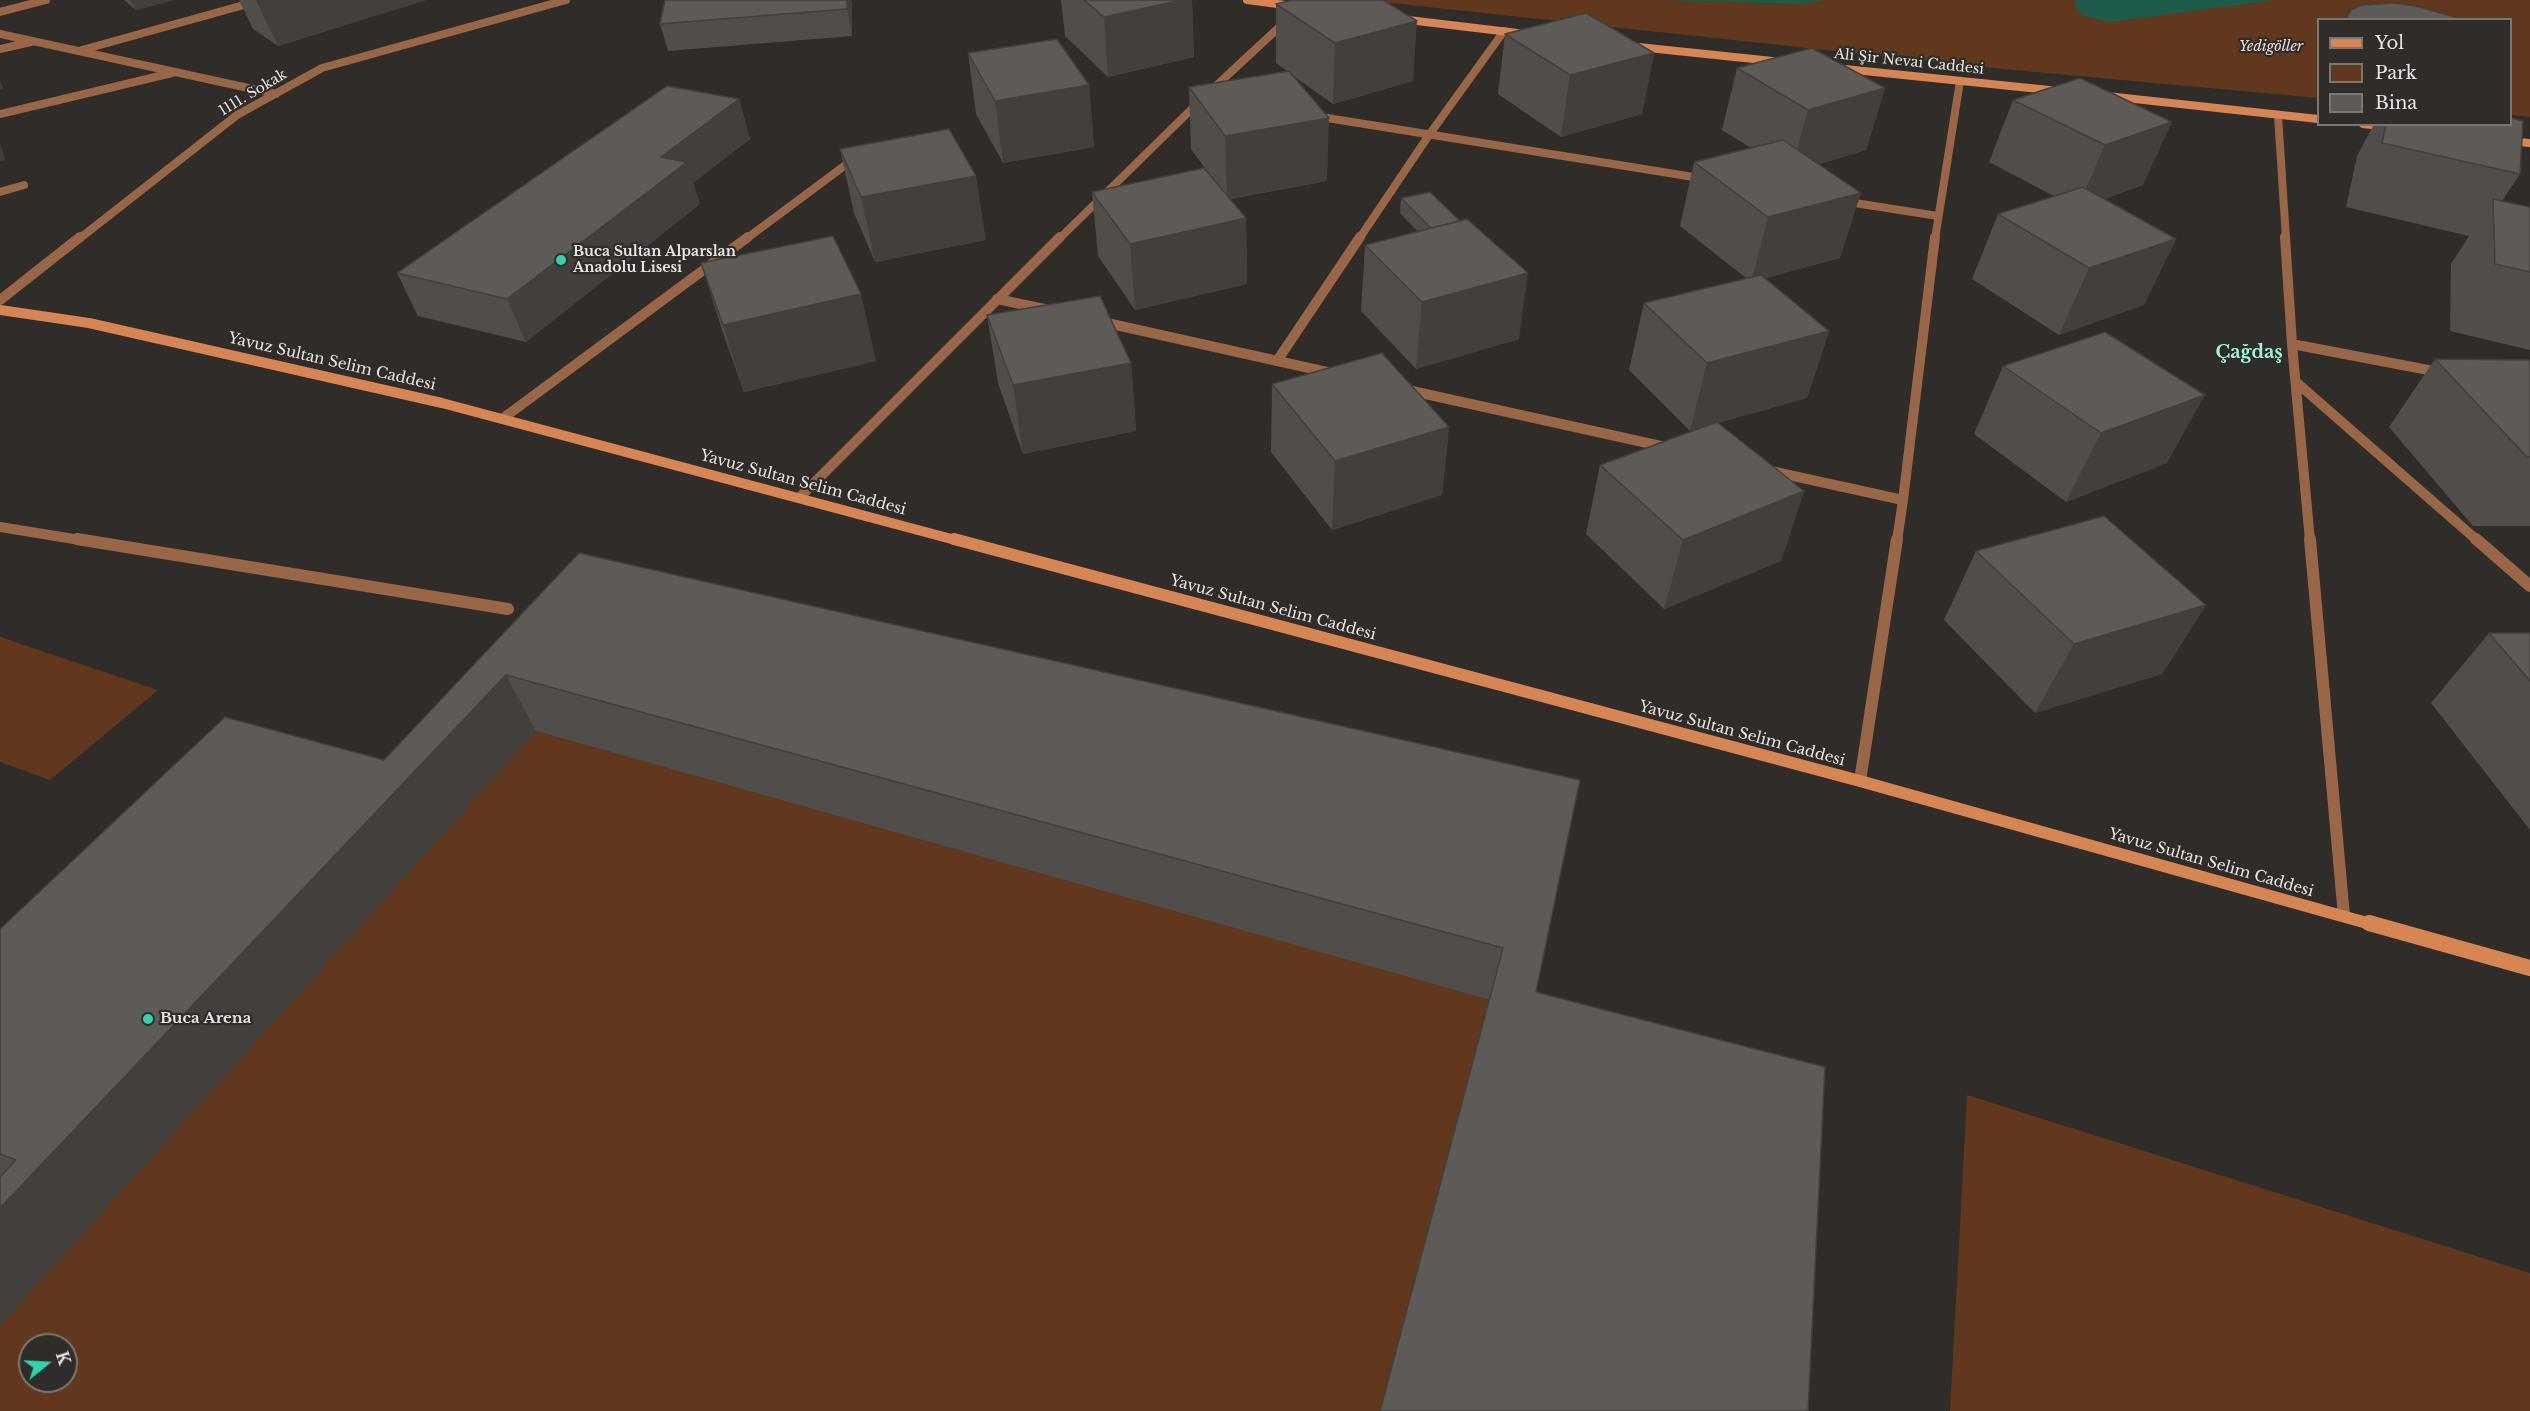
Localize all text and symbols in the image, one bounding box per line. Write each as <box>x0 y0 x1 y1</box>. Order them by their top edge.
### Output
legend <box>2317 18 2512 126</box>
text: Yol <box>2375 32 2404 54</box>
park label: Yedigöller <box>2239 39 2303 55</box>
street label: Ali Şir Nevai Caddesi <box>1833 46 1985 78</box>
text: Park <box>2375 62 2417 84</box>
street label: 1111. Sokak <box>216 66 290 120</box>
text: Bina <box>2375 92 2417 114</box>
place label: Buca Sultan Alparslan Anadolu Lisesi <box>573 244 736 276</box>
marker: Buca Sultan Alparslan Anadolu Lisesi <box>554 253 568 267</box>
street label: Yavuz Sultan Selim Caddesi <box>226 329 438 395</box>
district label: Çağdaş <box>2215 342 2283 364</box>
street label: Yavuz Sultan Selim Caddesi <box>698 447 908 519</box>
street label: Yavuz Sultan Selim Caddesi <box>1168 572 1378 644</box>
street label: Yavuz Sultan Selim Caddesi <box>1637 698 1847 770</box>
street label: Yavuz Sultan Selim Caddesi <box>2106 825 2316 901</box>
place label: Buca Arena <box>160 1010 251 1028</box>
marker: Buca Arena <box>141 1012 155 1026</box>
north arrow <box>18 1333 78 1393</box>
text: K <box>52 1349 75 1367</box>

